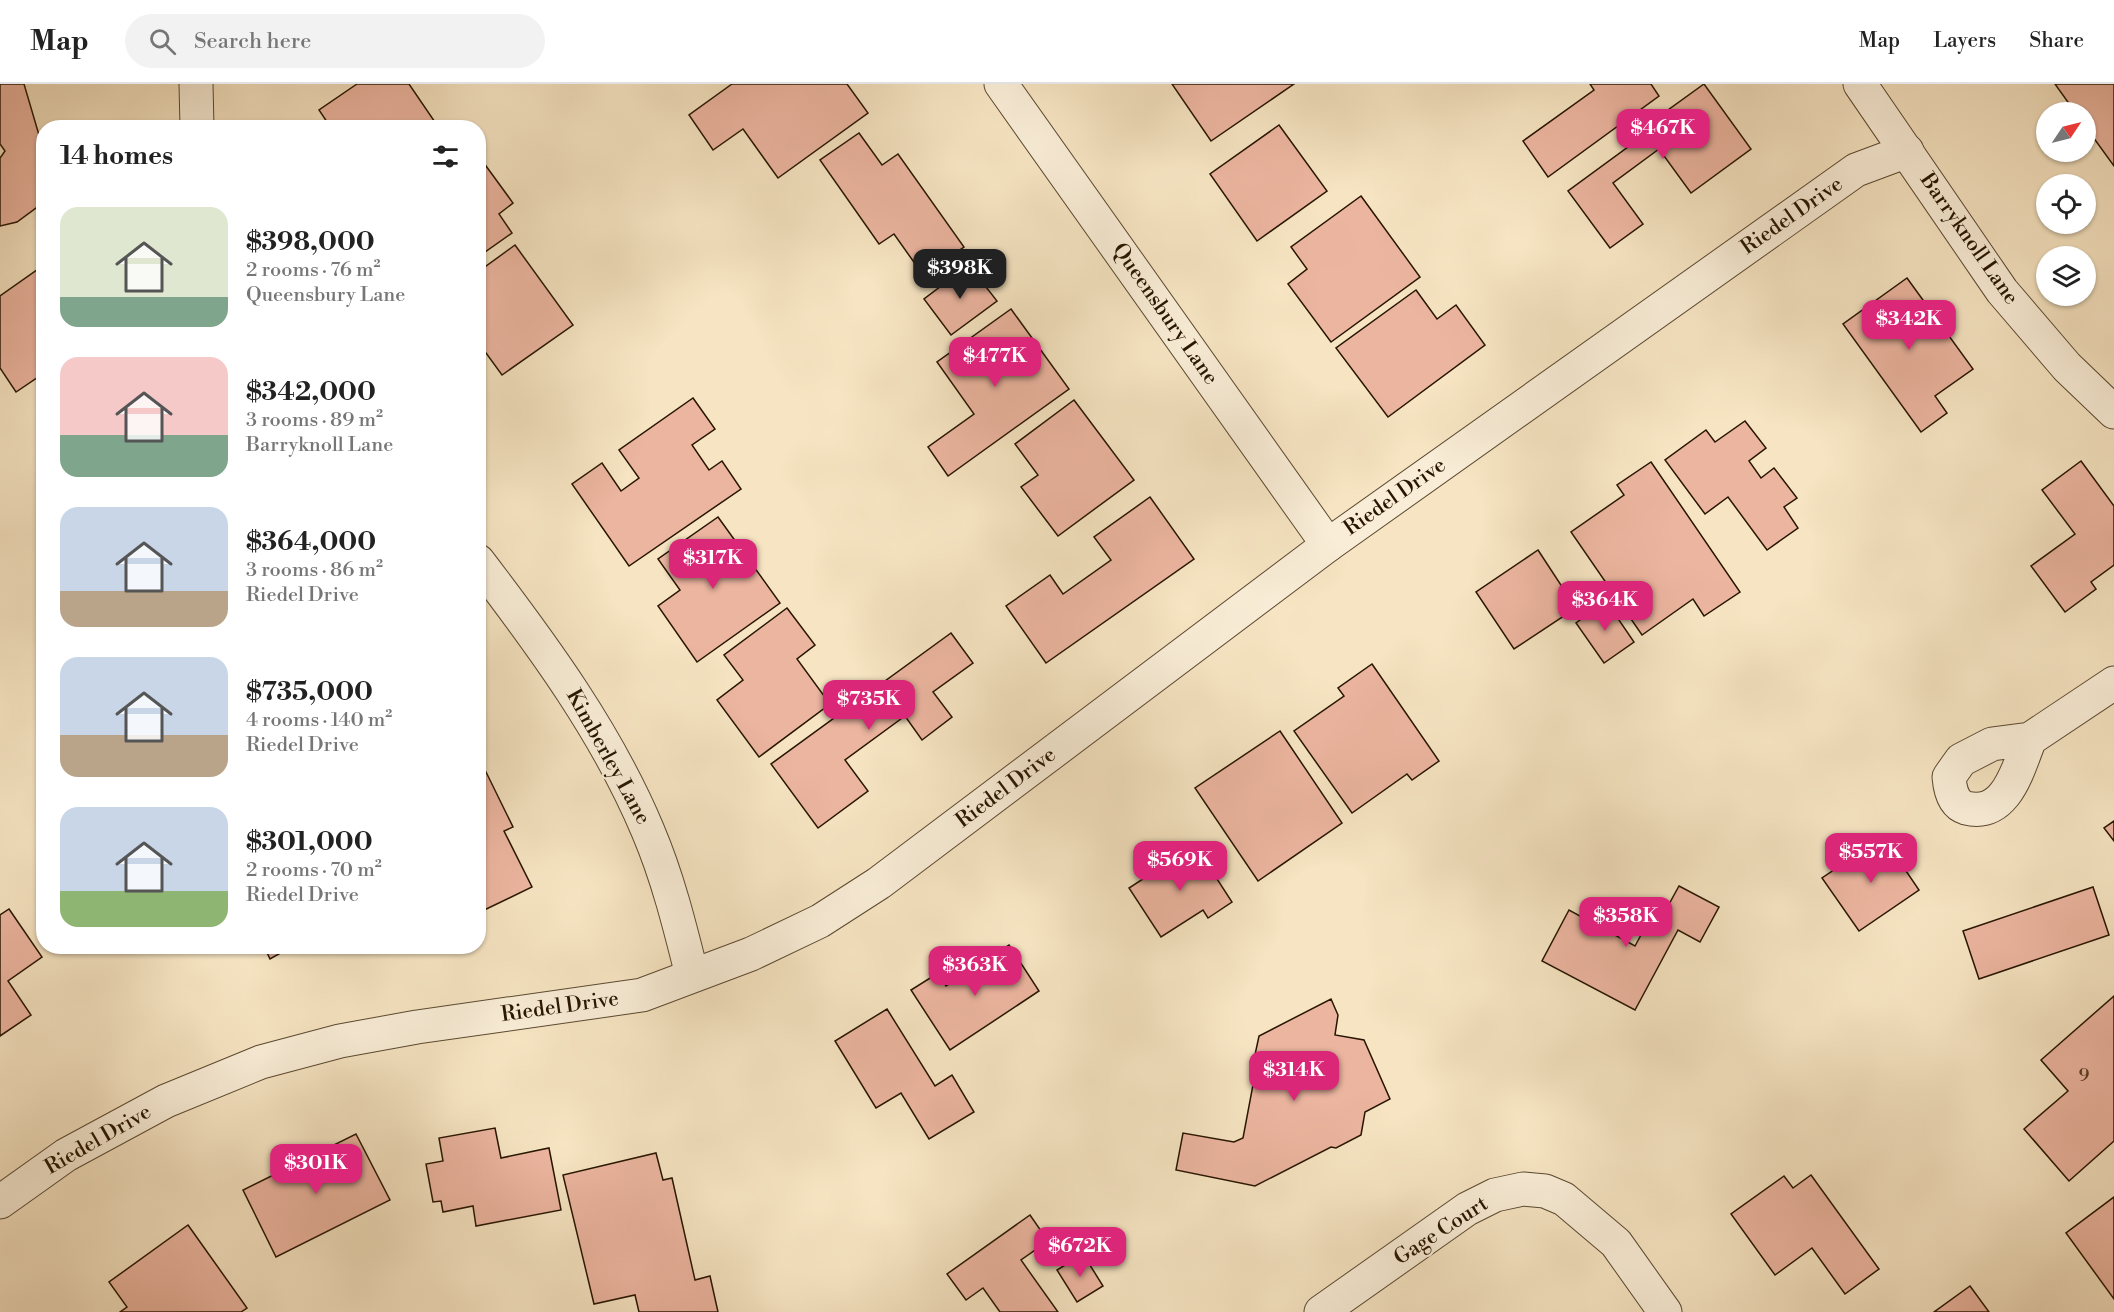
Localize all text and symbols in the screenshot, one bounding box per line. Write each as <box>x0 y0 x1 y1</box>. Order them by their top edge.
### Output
search box <box>125 14 545 68</box>
text: Map <box>30 24 89 59</box>
icon: search <box>146 25 179 58</box>
text: Search here <box>194 28 311 55</box>
text: Map <box>1859 28 1900 54</box>
text: Layers <box>1933 28 1996 54</box>
text: Share <box>2029 28 2084 54</box>
north arrow <box>2036 102 2096 162</box>
map controls <box>2036 102 2096 306</box>
pin: $467K <box>1621 109 1705 160</box>
text: $467K <box>1631 116 1695 141</box>
text: 14 homes <box>60 140 173 172</box>
icon: filters <box>429 140 462 173</box>
street label: Barryknoll Lane <box>1913 167 2024 310</box>
street label: Riedel Drive <box>1736 171 1848 261</box>
button: locate <box>2036 174 2096 234</box>
text: $398,000 <box>246 226 375 258</box>
icon: home <box>108 231 180 303</box>
street label: Queensbury Lane <box>1106 238 1224 390</box>
button: layers <box>2036 246 2096 306</box>
pin: $398K <box>918 249 1002 300</box>
text: $398K <box>927 256 993 281</box>
text: 2 rooms · 76 m² <box>246 258 380 283</box>
text: Queensbury Lane <box>246 283 405 308</box>
pin: $342K <box>1867 300 1951 351</box>
text: $342K <box>1876 307 1942 332</box>
pin: $477K <box>953 337 1037 388</box>
text: $477K <box>963 344 1027 369</box>
text: $342,000 <box>246 376 376 408</box>
icon: home <box>108 381 180 453</box>
text: 3 rooms · 89 m² <box>246 408 383 433</box>
text: Barryknoll Lane <box>246 433 393 458</box>
street label: Riedel Drive <box>1339 452 1451 542</box>
text: $364,000 <box>246 526 376 558</box>
icon: home <box>108 531 180 603</box>
pin: $317K <box>671 539 755 590</box>
text: $317K <box>683 546 743 571</box>
text: 3 rooms · 86 m² <box>246 558 383 583</box>
pin: $364K <box>1563 581 1647 632</box>
text: Riedel Drive <box>246 583 359 608</box>
text: $364K <box>1572 588 1638 613</box>
text: $735,000 <box>246 676 373 708</box>
pin: $735K <box>827 680 911 731</box>
icon: home <box>108 681 180 753</box>
street label: Kimberley Lane <box>560 685 656 829</box>
text: $735K <box>837 687 901 712</box>
text: 4 rooms · 140 m² <box>246 708 392 733</box>
text: Riedel Drive <box>246 733 359 758</box>
street label: Riedel Drive <box>951 742 1061 834</box>
text: $301,000 <box>246 826 373 858</box>
icon: home <box>108 831 180 903</box>
pin: $557K <box>1829 833 1913 884</box>
text: $557K <box>1839 840 1903 865</box>
pin: $569K <box>1138 841 1222 892</box>
text: $569K <box>1147 848 1213 873</box>
text: 2 rooms · 70 m² <box>246 858 382 883</box>
text: Riedel Drive <box>246 883 359 908</box>
pin: $358K <box>1584 897 1668 948</box>
text: $358K <box>1593 904 1659 929</box>
pin: $363K <box>933 946 1017 997</box>
text: $363K <box>943 953 1007 978</box>
street label: Riedel Drive <box>499 986 621 1028</box>
pin: $314K <box>1252 1051 1336 1102</box>
text: $314K <box>1263 1058 1325 1083</box>
house number: 9 <box>2079 1064 2090 1087</box>
street label: Riedel Drive <box>40 1099 156 1181</box>
pin: $301K <box>274 1144 358 1195</box>
text: $301K <box>284 1151 348 1176</box>
street label: Gage Court <box>1389 1191 1493 1271</box>
pin: $672K <box>1038 1227 1122 1278</box>
text: $672K <box>1048 1234 1112 1259</box>

